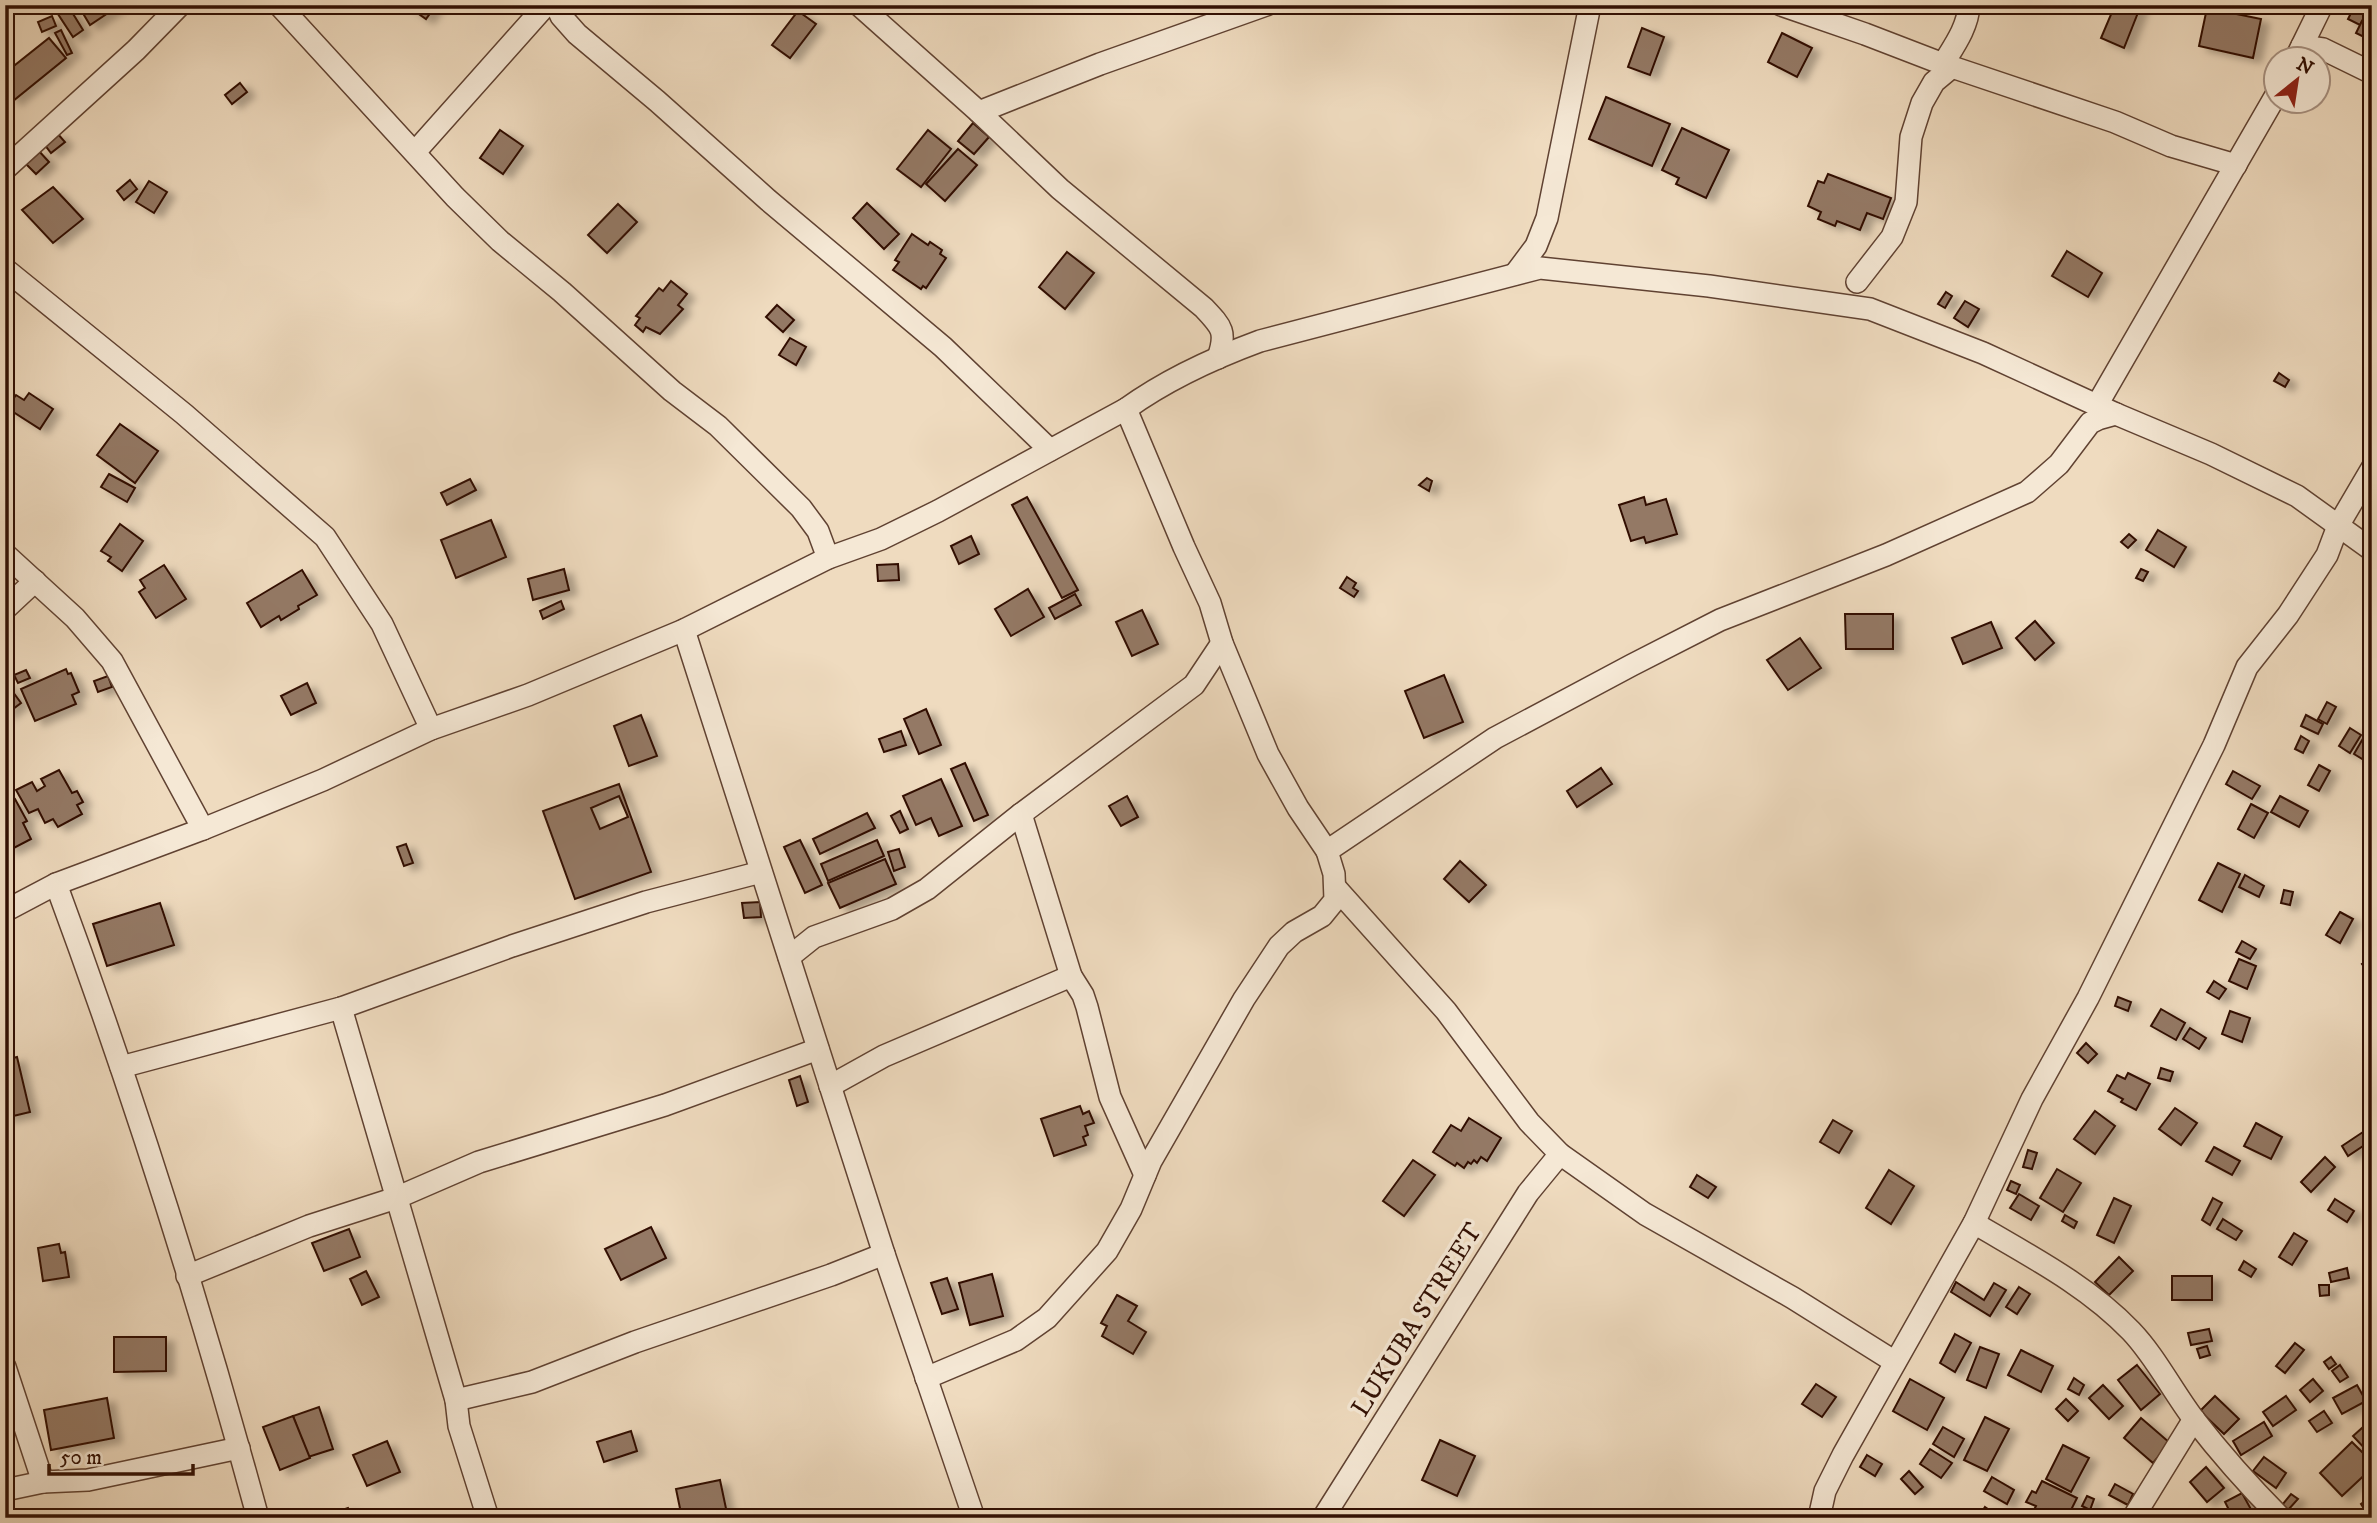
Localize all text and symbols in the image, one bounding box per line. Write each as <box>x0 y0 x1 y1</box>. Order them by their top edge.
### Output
north arrow <box>2262 46 2332 116</box>
text: N <box>2292 53 2318 81</box>
street label: LUKUBA STREET <box>1344 1217 1490 1423</box>
scale bar <box>49 1432 192 1476</box>
text: 50 m <box>60 1445 102 1471</box>

